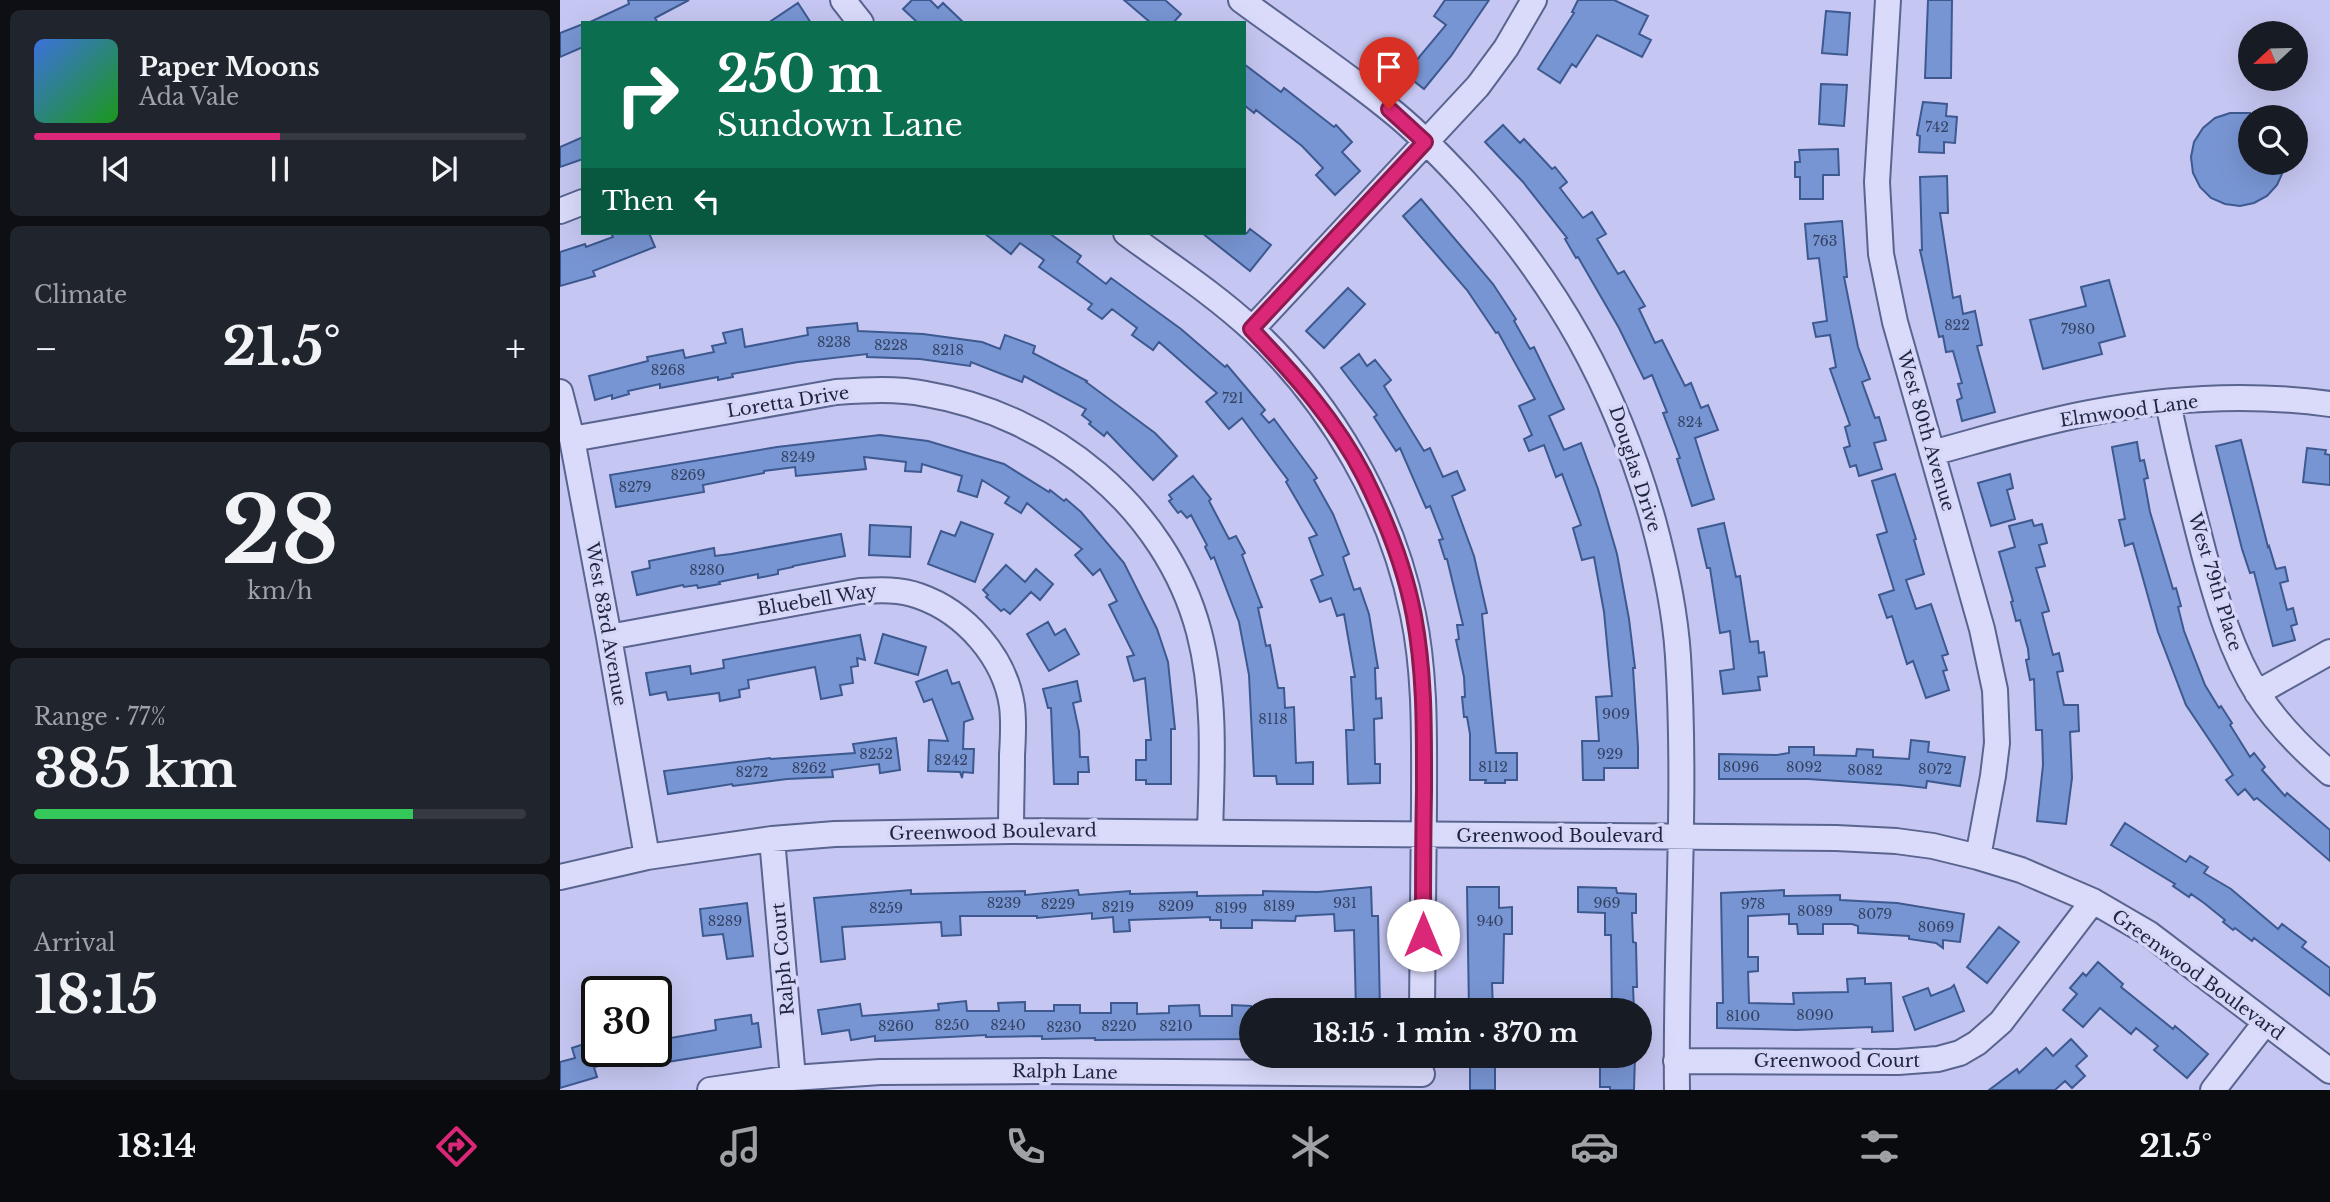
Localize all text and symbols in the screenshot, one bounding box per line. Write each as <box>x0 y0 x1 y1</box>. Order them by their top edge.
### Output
north arrow <box>2238 21 2308 91</box>
map controls <box>2238 21 2308 175</box>
pin <box>1359 37 1419 109</box>
text: 250 m <box>717 44 882 105</box>
icon: arrive <box>1370 48 1408 86</box>
icon: right <box>602 49 693 140</box>
text: Paper Moons <box>139 51 320 83</box>
text: Ada Vale <box>139 83 239 111</box>
text: Sundown Lane <box>717 105 963 145</box>
button: search <box>2238 105 2308 175</box>
house number: 742 <box>1925 118 1949 136</box>
icon: previous <box>97 150 135 188</box>
icon: pause <box>261 150 299 188</box>
icon: next <box>425 150 463 188</box>
icon: left <box>688 182 726 220</box>
text: Then <box>602 185 674 217</box>
house number: 763 <box>1813 232 1837 250</box>
text: Climate <box>34 281 127 309</box>
text: 21.5° <box>222 315 341 379</box>
house number: 822 <box>1944 316 1970 334</box>
house number: 7980 <box>2061 320 2095 338</box>
text: − <box>34 325 58 372</box>
text: + <box>505 325 526 372</box>
house number: 8238 <box>817 333 851 351</box>
house number: 8228 <box>874 336 908 354</box>
house number: 8218 <box>932 341 964 359</box>
street label: West 80th Avenue <box>1892 347 1959 514</box>
house number: 8268 <box>651 361 685 379</box>
street label: Loretta Drive <box>725 381 851 423</box>
house number: 721 <box>1222 389 1244 407</box>
street label: Elmwood Lane <box>2058 390 2200 432</box>
street label: Douglas Drive <box>1604 403 1666 535</box>
house number: 824 <box>1677 413 1703 431</box>
house number: 8249 <box>781 448 815 466</box>
house number: 8269 <box>670 466 706 484</box>
text: 28 <box>221 475 339 588</box>
house number: 8279 <box>618 478 652 496</box>
street label: West 79th Place <box>2183 509 2246 654</box>
street label: West 83rd Avenue <box>581 539 631 708</box>
house number: 8280 <box>689 561 725 579</box>
text: km/h <box>247 577 313 605</box>
street label: Bluebell Way <box>756 580 879 620</box>
text: Range · 77% <box>34 703 166 731</box>
house number: 909 <box>1602 705 1630 723</box>
house number: 8118 <box>1258 710 1288 728</box>
text: 385 km <box>34 737 237 801</box>
house number: 8252 <box>859 745 893 763</box>
house number: 929 <box>1597 745 1623 763</box>
house number: 8242 <box>934 751 968 769</box>
house number: 8112 <box>1478 758 1508 776</box>
house number: 8096 <box>1723 758 1759 776</box>
house number: 8092 <box>1786 758 1822 776</box>
house number: 8262 <box>792 759 826 777</box>
house number: 8072 <box>1918 760 1952 778</box>
house number: 8082 <box>1847 761 1883 779</box>
house number: 8272 <box>736 763 768 781</box>
street label: Greenwood Boulevard <box>889 819 1097 845</box>
street label: Greenwood Boulevard <box>1456 825 1664 847</box>
house number: 8239 <box>987 894 1021 912</box>
house number: 931 <box>1333 894 1357 912</box>
house number: 969 <box>1593 894 1621 912</box>
house number: 8229 <box>1041 895 1075 913</box>
house number: 978 <box>1741 895 1765 913</box>
house number: 8209 <box>1158 897 1194 915</box>
house number: 8189 <box>1263 897 1295 915</box>
house number: 8219 <box>1102 898 1134 916</box>
position arrow <box>1386 898 1460 972</box>
house number: 8259 <box>869 899 903 917</box>
house number: 8199 <box>1215 899 1247 917</box>
street label: Ralph Court <box>767 901 799 1016</box>
house number: 8089 <box>1797 902 1833 920</box>
house number: 8079 <box>1858 905 1892 923</box>
street label: Greenwood Boulevard <box>2108 905 2288 1045</box>
house number: 8289 <box>708 912 742 930</box>
house number: 940 <box>1476 912 1504 930</box>
house number: 8069 <box>1918 918 1954 936</box>
text: Arrival <box>34 929 115 957</box>
text: 18:15 <box>34 963 158 1027</box>
speed limit sign: 30 <box>581 976 672 1067</box>
house number: 8090 <box>1796 1006 1834 1024</box>
house number: 8100 <box>1726 1007 1760 1025</box>
house number: 8250 <box>934 1016 970 1034</box>
house number: 8240 <box>990 1016 1026 1034</box>
house number: 8260 <box>878 1017 914 1035</box>
house number: 8220 <box>1101 1017 1137 1035</box>
house number: 8210 <box>1159 1017 1193 1035</box>
text: 18:15 · 1 min · 370 m <box>1313 1017 1578 1049</box>
house number: 8230 <box>1046 1018 1082 1036</box>
street label: Greenwood Court <box>1754 1050 1920 1072</box>
street label: Ralph Lane <box>1012 1060 1118 1084</box>
icon: directions <box>432 1122 481 1171</box>
icon: music <box>716 1122 765 1171</box>
icon: phone <box>1001 1122 1050 1171</box>
icon: climate <box>1286 1122 1335 1171</box>
icon: car <box>1570 1122 1619 1171</box>
icon: filters <box>1855 1122 1904 1171</box>
text: 18:14 <box>118 1126 196 1166</box>
text: 21.5° <box>2139 1126 2212 1166</box>

